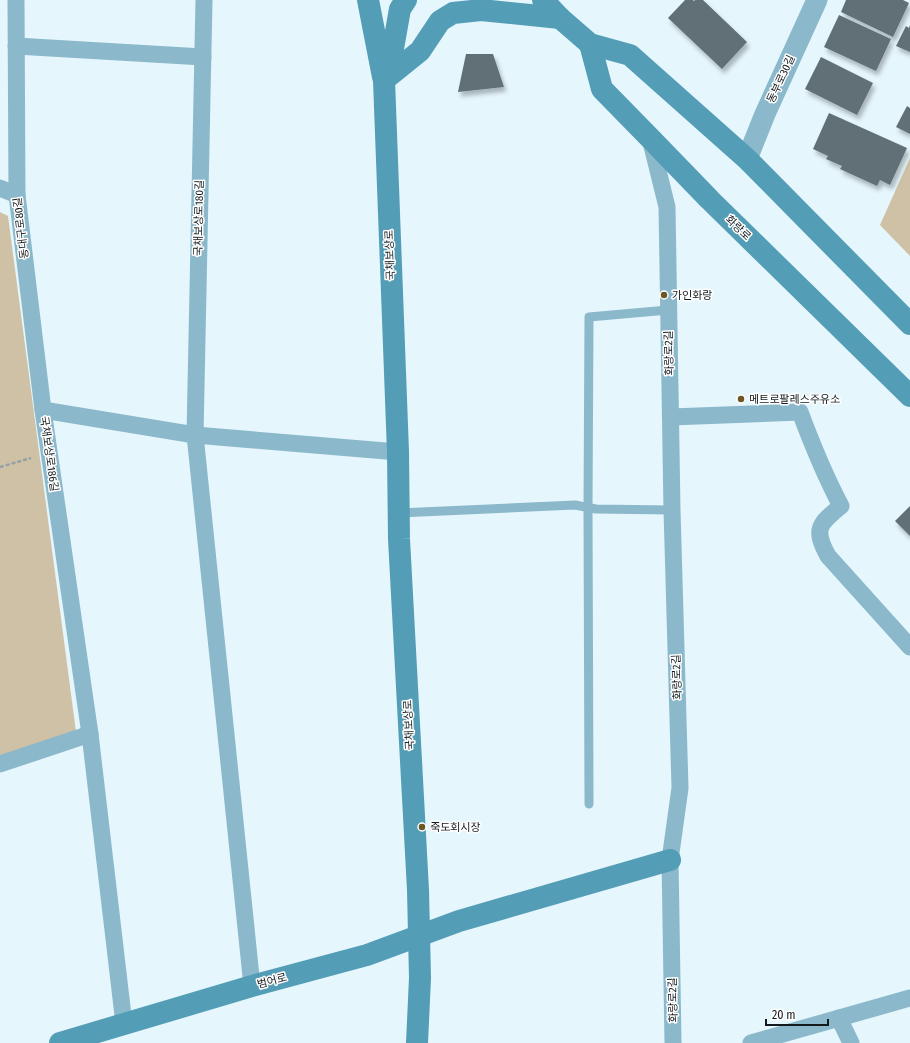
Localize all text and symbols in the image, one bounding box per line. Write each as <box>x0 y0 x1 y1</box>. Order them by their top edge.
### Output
street label: 동부로30길 <box>764 53 798 105</box>
street label: 국채보상로180길 <box>192 180 206 256</box>
street label: 동대구로80길 <box>11 197 31 259</box>
street label: 화랑로 <box>723 213 753 243</box>
street label: 국채보상로 <box>383 229 397 281</box>
place label: 가인화랑 <box>672 289 712 302</box>
marker: 가인화랑 <box>659 290 669 300</box>
street label: 화랑로2길 <box>662 330 676 376</box>
place label: 메트로팔레스주유소 <box>749 393 840 406</box>
marker: 메트로팔레스주유소 <box>736 394 746 404</box>
street label: 국채보상로186길 <box>37 415 61 493</box>
street label: 화랑로2길 <box>670 654 684 700</box>
street label: 국채보상로 <box>401 699 417 751</box>
place label: 죽도회시장 <box>430 821 481 834</box>
marker: 죽도회시장 <box>417 822 427 832</box>
street label: 범어로 <box>256 971 288 991</box>
street label: 화랑로2길 <box>666 977 680 1023</box>
scale bar <box>766 1001 828 1027</box>
text: 20 m <box>772 1008 796 1022</box>

